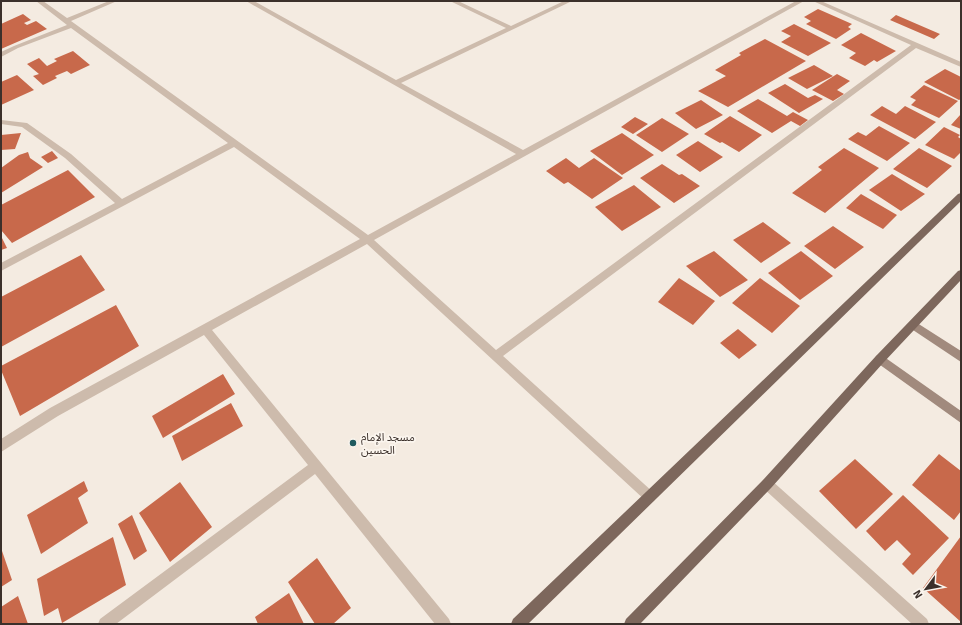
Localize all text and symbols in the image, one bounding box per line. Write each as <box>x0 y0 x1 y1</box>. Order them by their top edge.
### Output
place label: مسجد الإمام الحسين <box>361 431 415 457</box>
marker: مسجد الإمام الحسين <box>348 438 358 448</box>
north arrow <box>906 569 946 609</box>
text: N <box>910 587 925 601</box>

